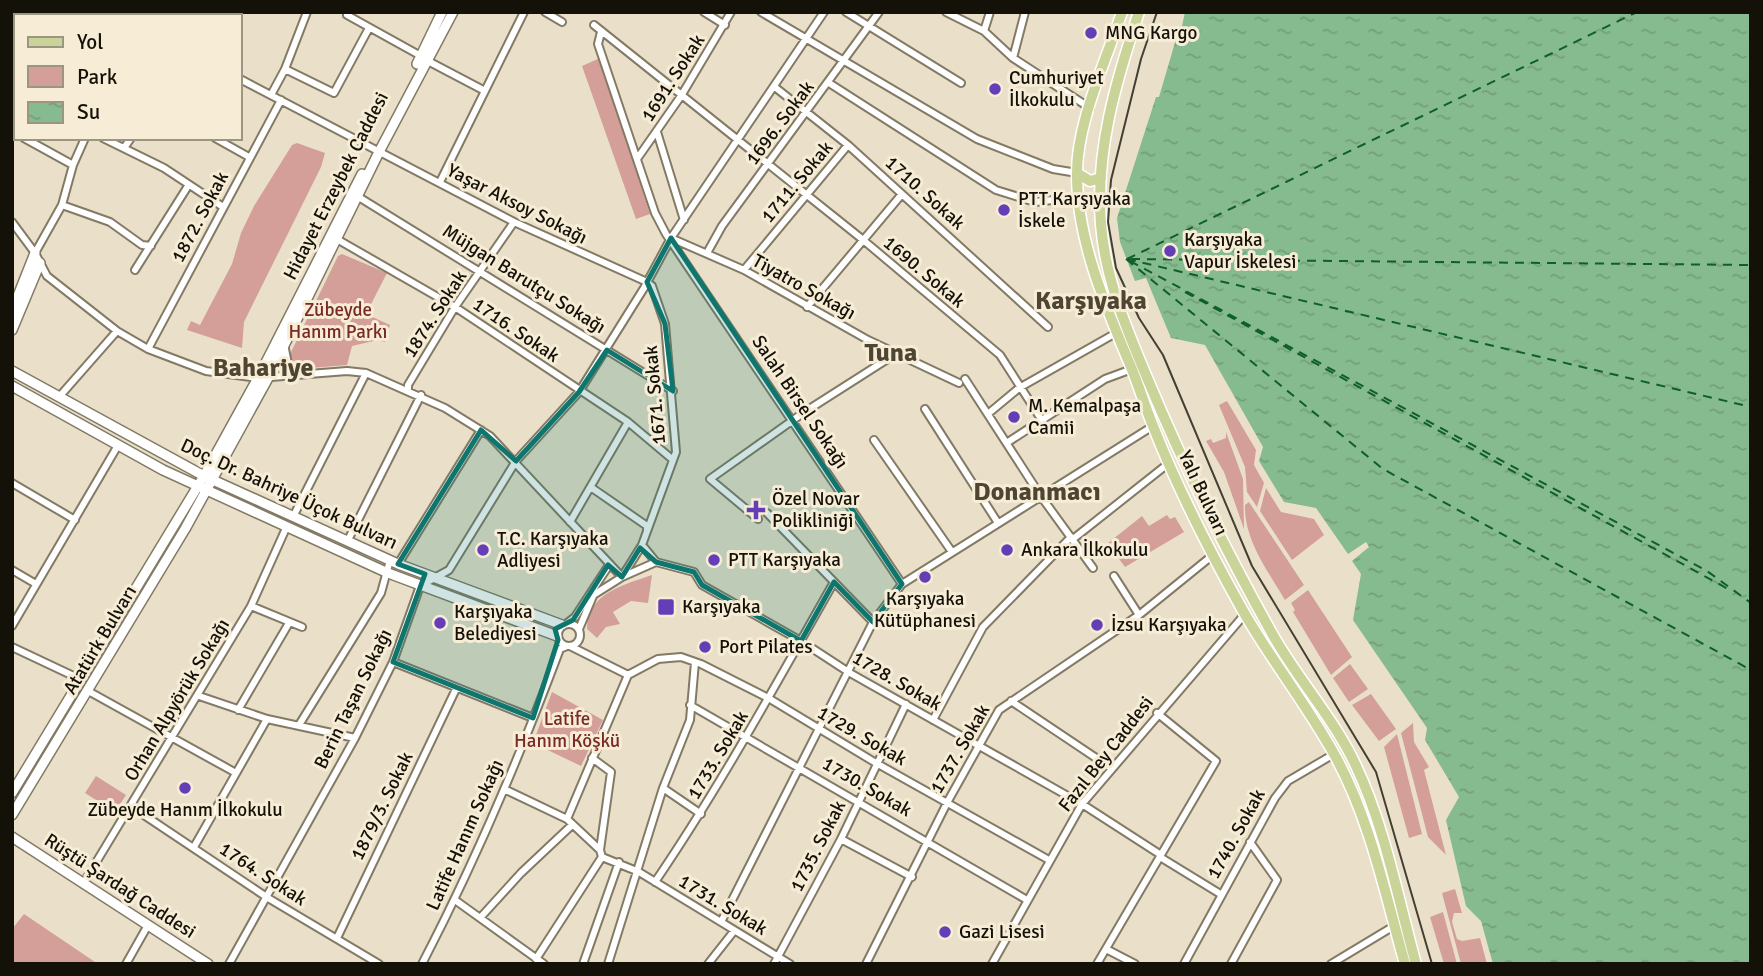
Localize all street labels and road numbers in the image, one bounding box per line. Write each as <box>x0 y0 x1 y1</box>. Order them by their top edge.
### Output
street label: 1691. Sokak <box>636 29 710 126</box>
street label: 1696. Sokak <box>741 76 820 170</box>
street label: Hidayet Erzeybek Caddesi <box>278 88 394 284</box>
street label: 1711. Sokak <box>756 136 838 228</box>
street label: 1710. Sokak <box>880 151 970 235</box>
street label: Yaşar Aksoy Sokağı <box>443 158 591 250</box>
street label: 1872. Sokak <box>166 167 234 266</box>
street label: Müjgan Barutçu Sokağı <box>438 219 610 339</box>
street label: 1690. Sokak <box>878 231 970 313</box>
street label: Tiyatro Sokağı <box>748 249 860 325</box>
street label: 1874. Sokak <box>398 265 472 362</box>
street label: 1716. Sokak <box>468 292 564 368</box>
street label: Salah Birsel Sokağı <box>746 331 854 473</box>
street label: 1671. Sokak <box>639 344 671 446</box>
street label: Doç. Dr. Bahriye Üçok Bulvarı <box>177 433 401 555</box>
street label: Yalı Bulvarı <box>1173 447 1233 539</box>
street label: Atatürk Bulvarı <box>58 581 142 699</box>
street label: Orhan Alpyörük Sokağı <box>119 614 235 786</box>
street label: Berin Taşan Sokağı <box>309 625 397 773</box>
street label: 1728. Sokak <box>848 646 946 716</box>
street label: Fazıl Bey Caddesi <box>1053 691 1159 817</box>
street label: 1737. Sokak <box>925 700 995 798</box>
street label: 1729. Sokak <box>813 701 911 771</box>
street label: 1733. Sokak <box>682 706 754 804</box>
street label: 1879/3. Sokak <box>345 747 419 864</box>
street label: 1730. Sokak <box>818 752 916 822</box>
street label: Latife Hanım Sokağı <box>421 756 509 914</box>
street label: 1740. Sokak <box>1201 784 1271 883</box>
street label: 1735. Sokak <box>785 796 851 896</box>
street label: Rüştü Şardağ Caddesi <box>40 828 200 944</box>
street label: 1764. Sokak <box>215 837 312 911</box>
street label: 1731. Sokak <box>674 869 772 941</box>

